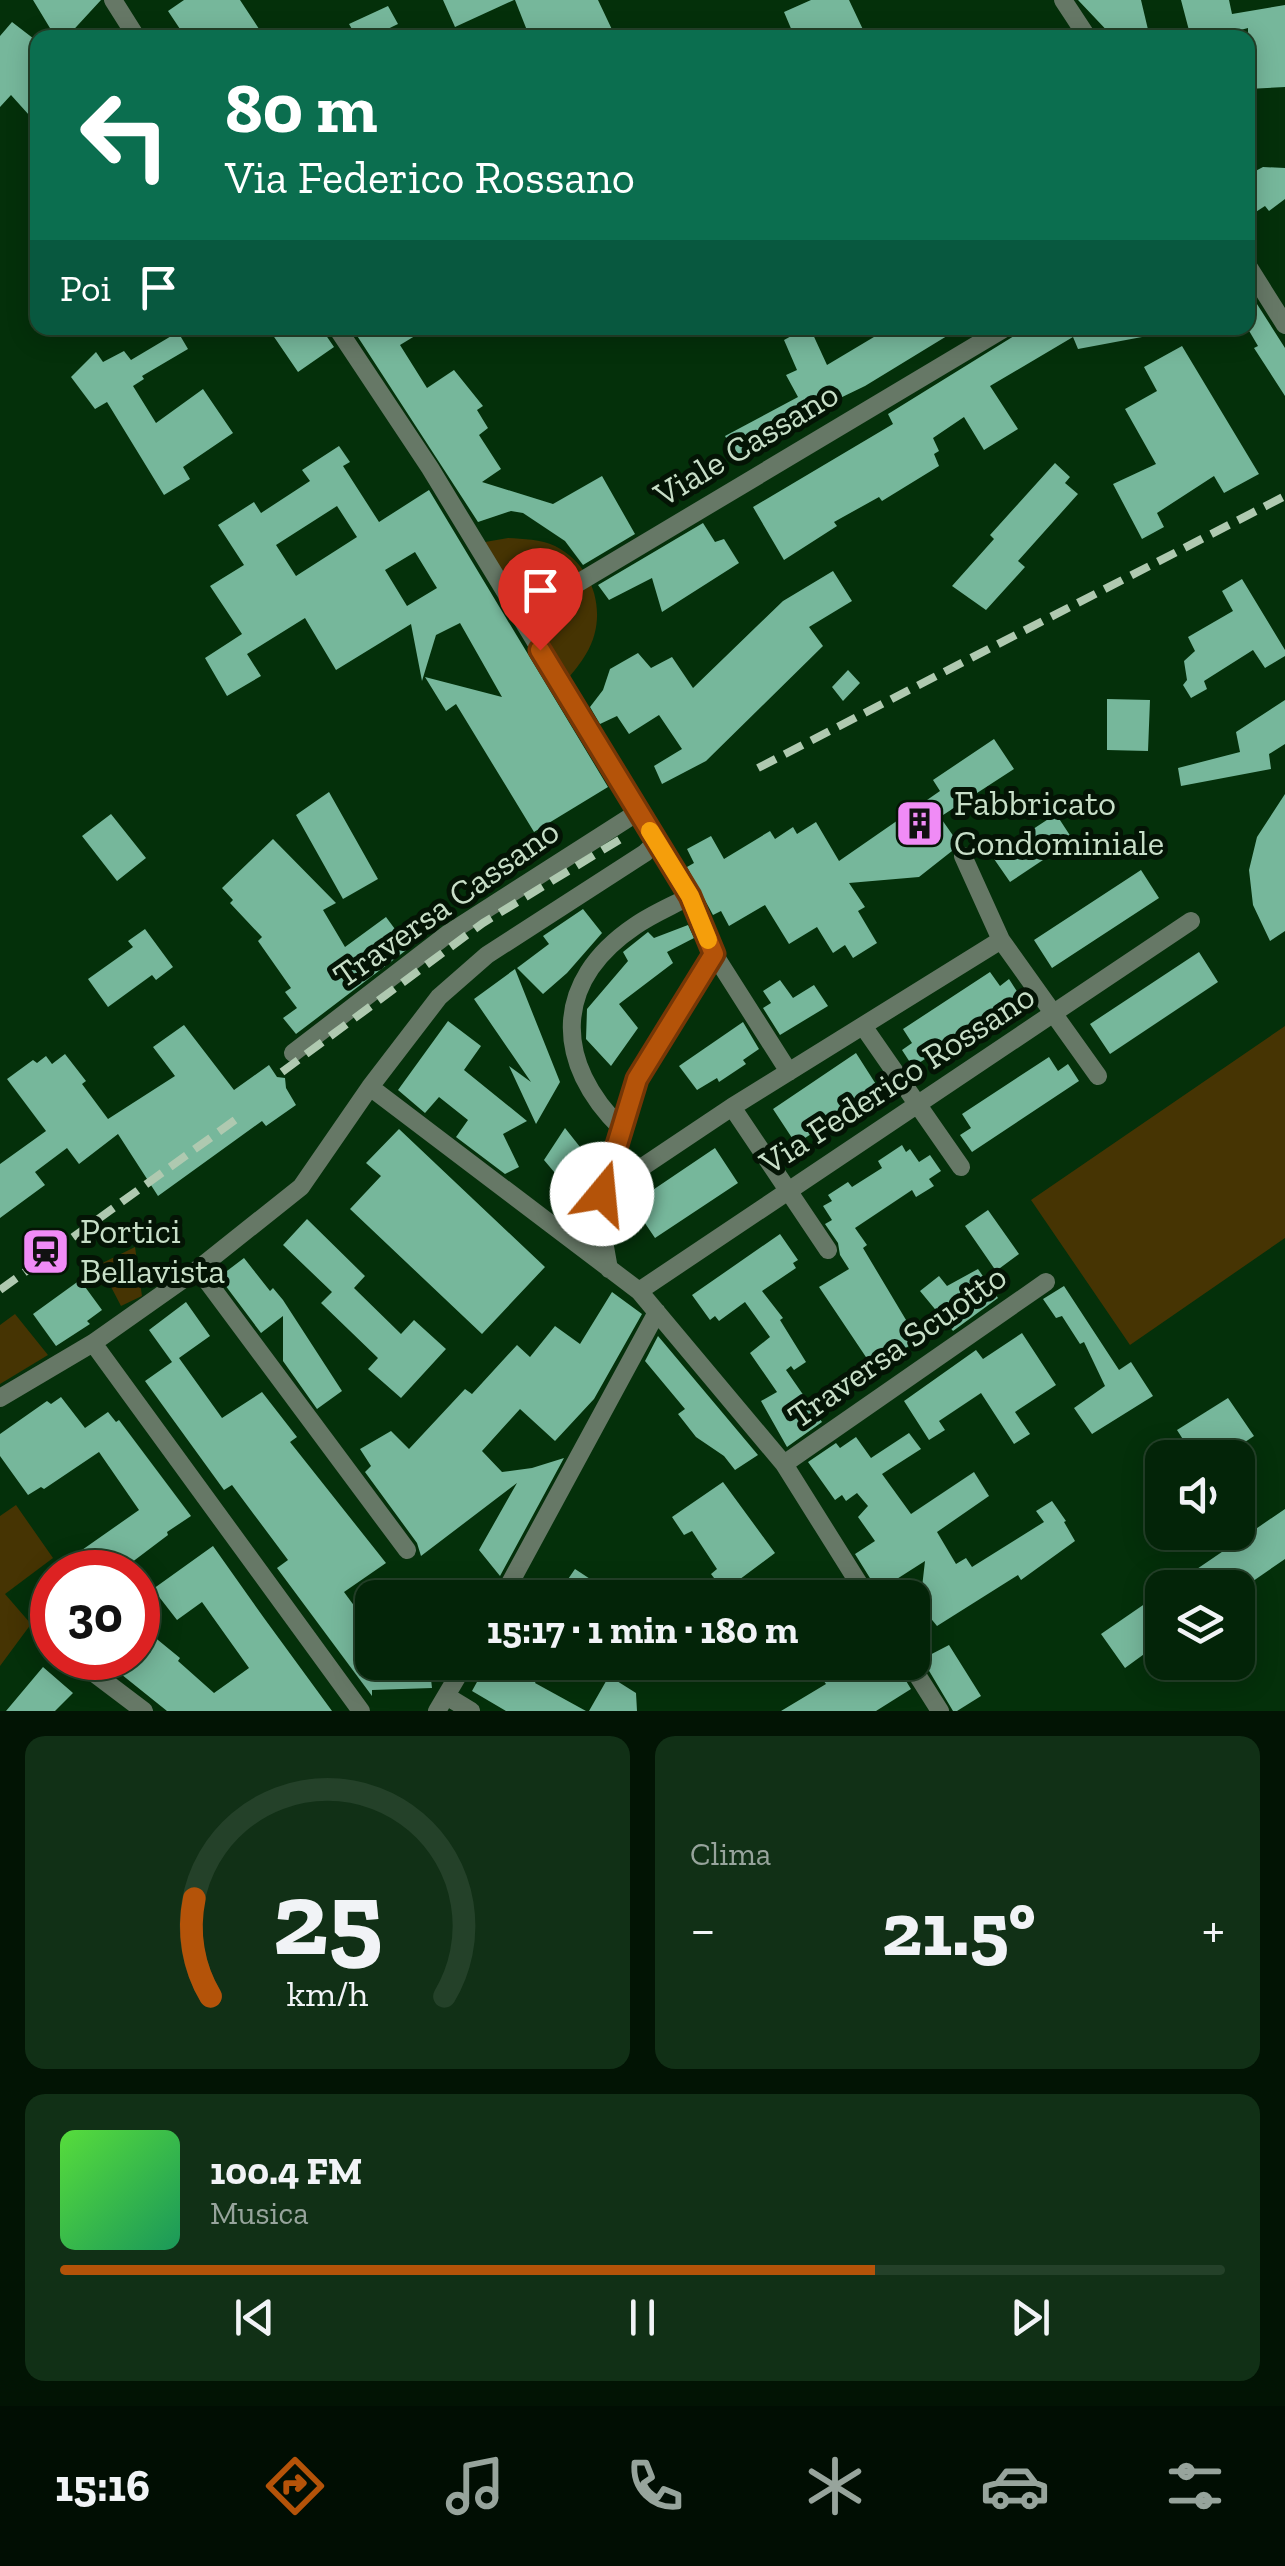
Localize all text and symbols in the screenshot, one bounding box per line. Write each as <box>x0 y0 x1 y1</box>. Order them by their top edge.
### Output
text: 80 m <box>225 66 377 150</box>
icon: left <box>60 70 190 200</box>
text: Via Federico Rossano <box>225 151 635 205</box>
icon: arrive <box>131 260 186 315</box>
text: Poi <box>60 265 111 311</box>
street label: Viale Cassano <box>645 373 846 516</box>
pin <box>498 548 583 651</box>
icon: arrive <box>513 563 568 618</box>
place label: Fabbricato Condominiale <box>954 782 1164 864</box>
building icon: Fabbricato Condominiale <box>893 797 945 849</box>
street label: Traversa Cassano <box>325 810 567 996</box>
street label: Via Federico Rossano <box>751 975 1042 1184</box>
position arrow <box>550 1142 654 1246</box>
place label: Portici Bellavista <box>80 1210 225 1292</box>
station icon: Portici Bellavista <box>19 1225 71 1277</box>
street label: Traversa Scuotto <box>780 1255 1014 1437</box>
map controls <box>1145 1440 1255 1680</box>
button: sound <box>1145 1440 1255 1550</box>
speed limit sign: 30 <box>30 1550 160 1680</box>
button: layers <box>1145 1570 1255 1680</box>
text: 15:17 · 1 min · 180 m <box>487 1607 798 1653</box>
text: Clima <box>690 1835 771 1873</box>
text: 25 <box>272 1856 383 1981</box>
text: 21.5° <box>882 1884 1036 1974</box>
text: − <box>690 1896 716 1962</box>
text: + <box>1202 1896 1225 1962</box>
text: km/h <box>287 1972 368 2015</box>
text: 100.4 FM <box>210 2148 362 2194</box>
text: Musica <box>210 2194 309 2232</box>
icon: previous <box>227 2290 282 2345</box>
icon: pause <box>615 2290 670 2345</box>
icon: next <box>1003 2290 1058 2345</box>
icon: directions <box>260 2451 330 2521</box>
icon: music <box>440 2451 510 2521</box>
icon: phone <box>620 2451 690 2521</box>
icon: climate <box>800 2451 870 2521</box>
icon: car <box>980 2451 1050 2521</box>
icon: filters <box>1160 2451 1230 2521</box>
text: 15:16 <box>55 2459 150 2513</box>

